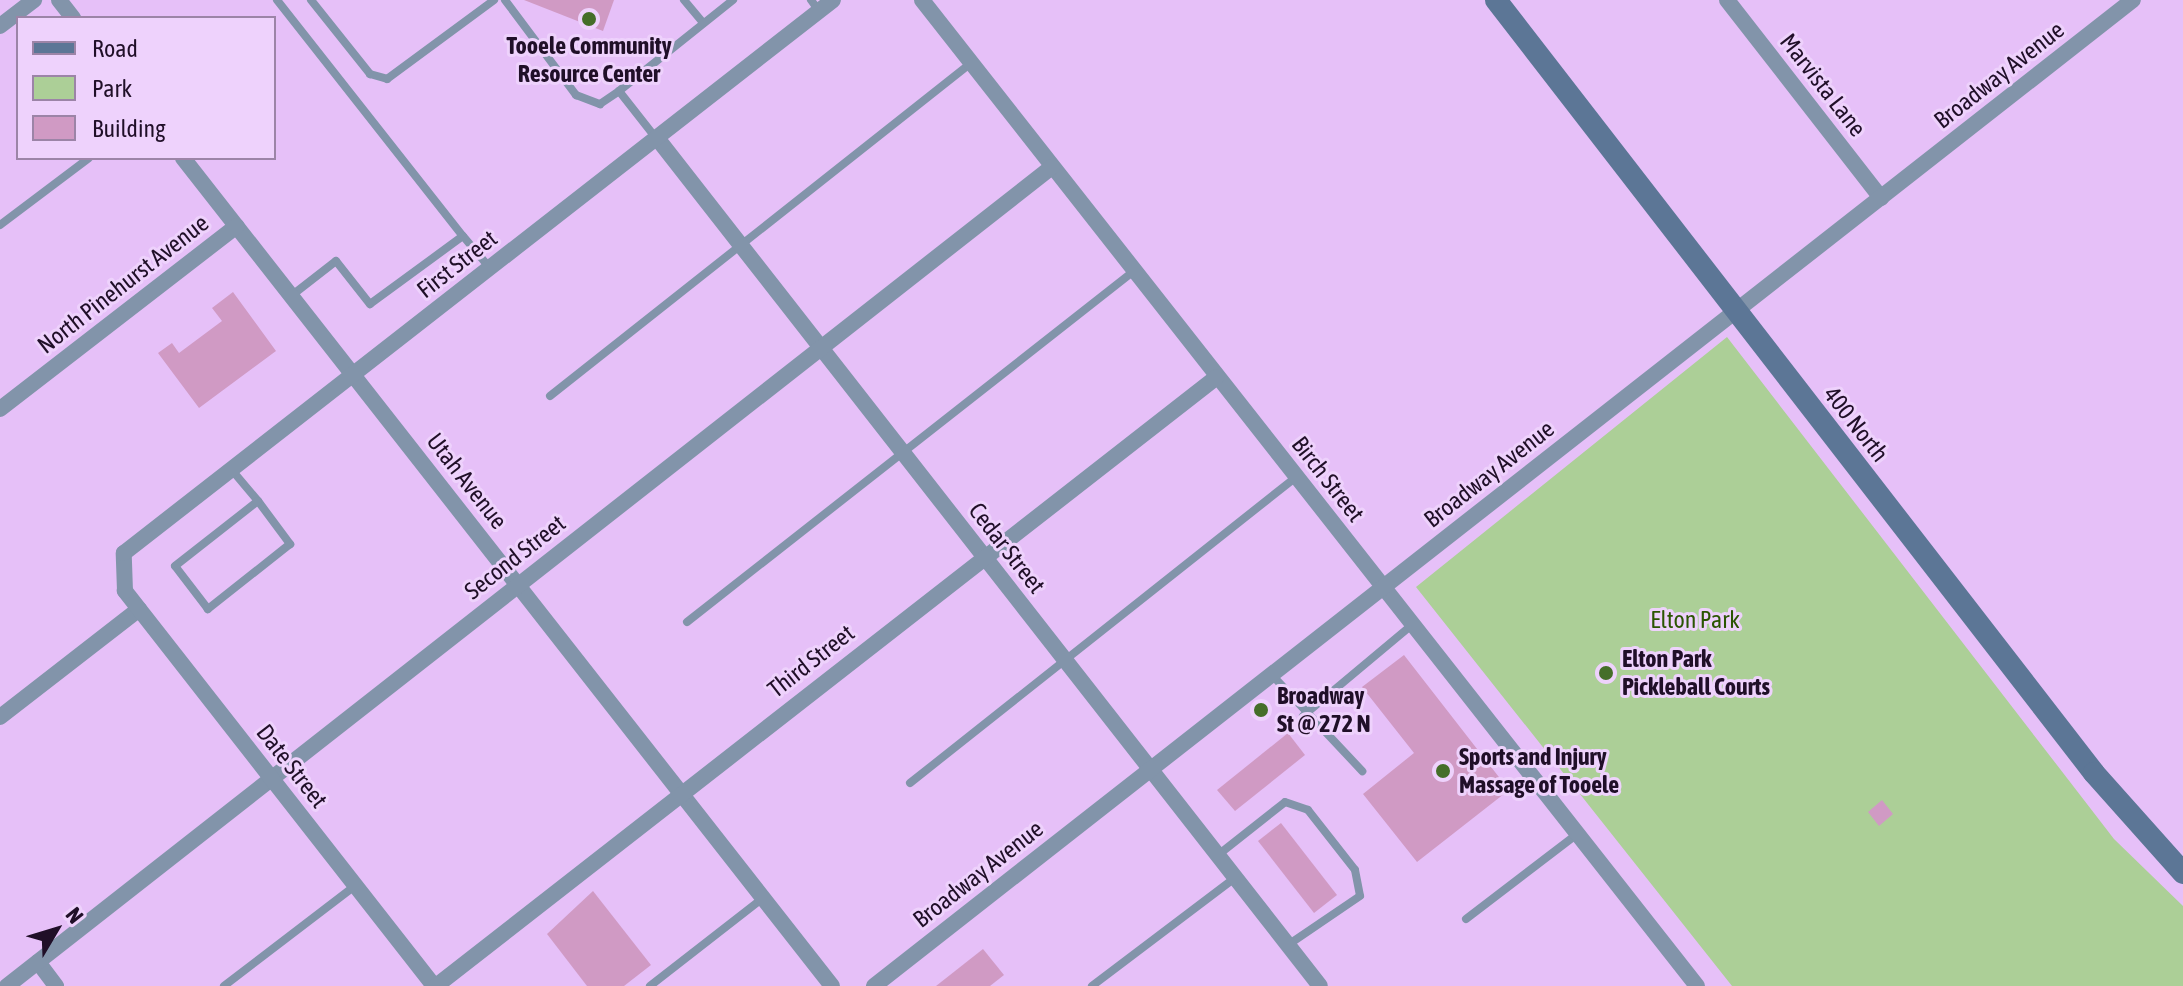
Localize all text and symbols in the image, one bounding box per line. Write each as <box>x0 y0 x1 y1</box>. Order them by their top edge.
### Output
marker: Tooele Community Resource Center <box>580 10 598 28</box>
street label: Broadway Avenue <box>1928 15 2070 135</box>
legend <box>16 16 276 160</box>
street label: Marvista Lane <box>1774 28 1872 142</box>
place label: Tooele Community Resource Center <box>506 32 672 88</box>
text: Road <box>92 35 138 62</box>
text: Park <box>92 75 132 102</box>
text: Building <box>92 115 165 142</box>
street label: North Pinehurst Avenue <box>32 208 214 360</box>
street label: First Street <box>411 224 503 304</box>
street label: 400 North <box>1818 380 1894 468</box>
street label: Broadway Avenue <box>1418 414 1560 534</box>
street label: Utah Avenue <box>421 427 513 535</box>
street label: Birch Street <box>1286 431 1370 527</box>
street label: Cedar Street <box>963 497 1051 599</box>
street label: Second Street <box>459 509 571 605</box>
park label: Elton Park <box>1650 606 1740 634</box>
street label: Third Street <box>762 618 860 704</box>
place label: Elton Park Pickleball Courts <box>1622 645 1770 701</box>
marker: Elton Park Pickleball Courts <box>1597 664 1615 682</box>
place label: Broadway St @ 272 N <box>1277 682 1371 738</box>
marker: Broadway St @ 272 N <box>1252 701 1270 719</box>
street label: Date Street <box>250 718 334 814</box>
place label: Sports and Injury Massage of Tooele <box>1459 743 1619 799</box>
marker: Sports and Injury Massage of Tooele <box>1434 762 1452 780</box>
street label: Broadway Avenue <box>907 814 1049 934</box>
north arrow <box>16 890 96 970</box>
text: N <box>61 902 89 928</box>

